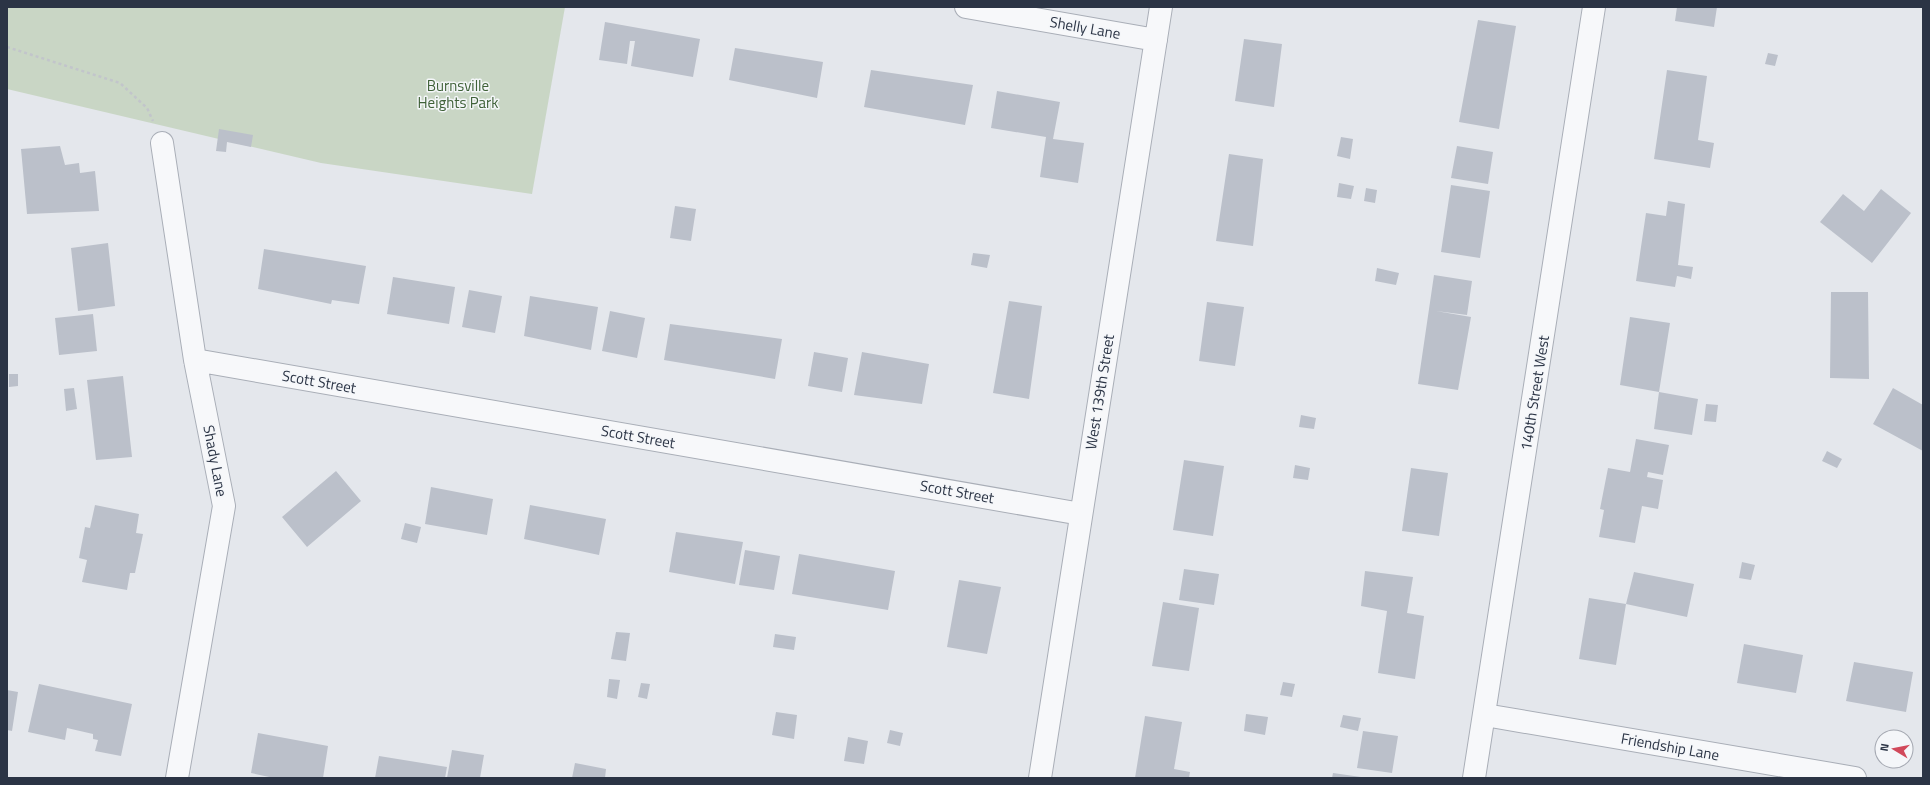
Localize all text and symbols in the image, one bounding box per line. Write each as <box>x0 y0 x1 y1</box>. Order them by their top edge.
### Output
street label: Shelly Lane <box>1048 10 1122 45</box>
park label: Burnsville Heights Park <box>418 74 498 114</box>
street label: West 139th Street <box>1079 332 1120 451</box>
street label: 140th Street West <box>1514 333 1555 452</box>
street label: Scott Street <box>280 364 359 399</box>
street label: Scott Street <box>599 419 678 454</box>
street label: Shady Lane <box>197 423 234 499</box>
street label: Scott Street <box>918 474 997 509</box>
street label: Friendship Lane <box>1619 727 1721 766</box>
north arrow <box>1874 729 1914 769</box>
text: N <box>1876 742 1893 752</box>

